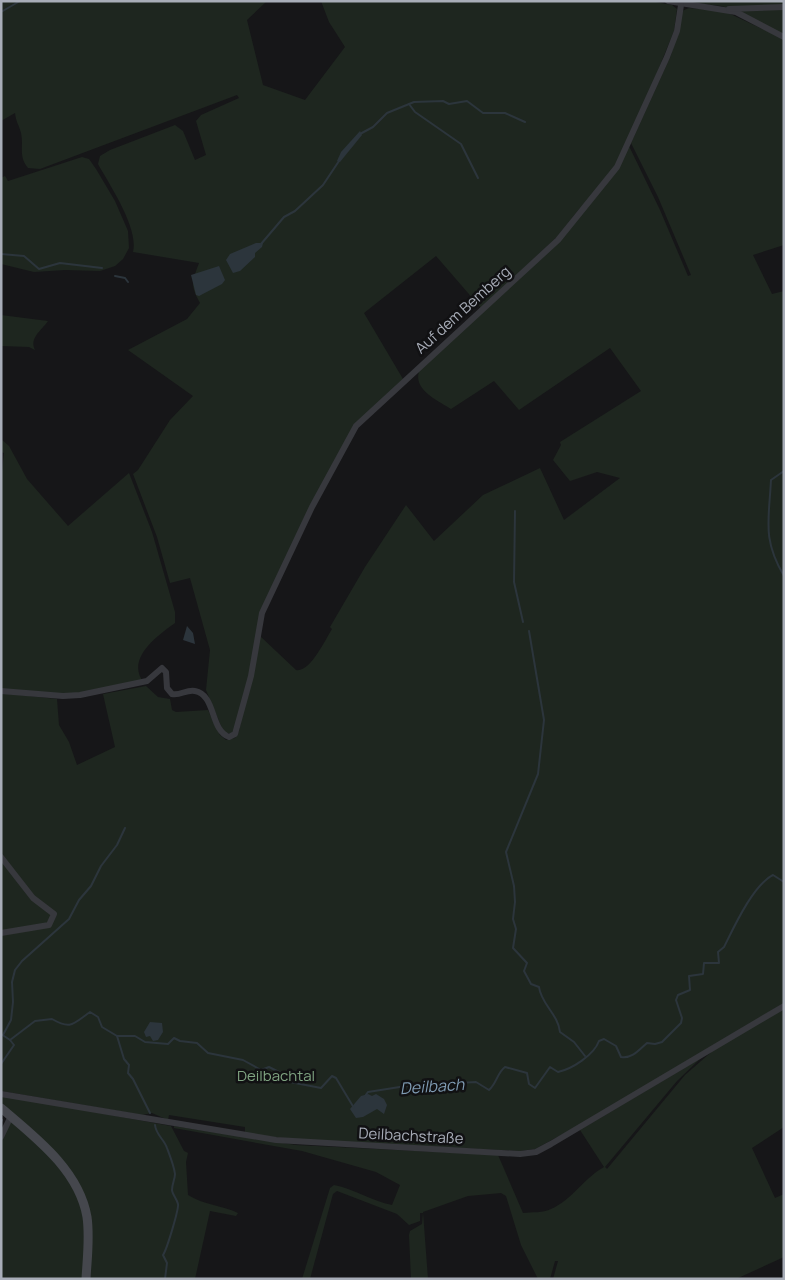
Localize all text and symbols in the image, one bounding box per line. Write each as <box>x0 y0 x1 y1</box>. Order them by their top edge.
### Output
street label: Auf dem Bemberg <box>410 261 515 358</box>
park label: Deilbachtal <box>237 1065 315 1086</box>
water label: Deilbach <box>399 1073 465 1099</box>
street label: Deilbachstraße <box>358 1122 464 1149</box>

